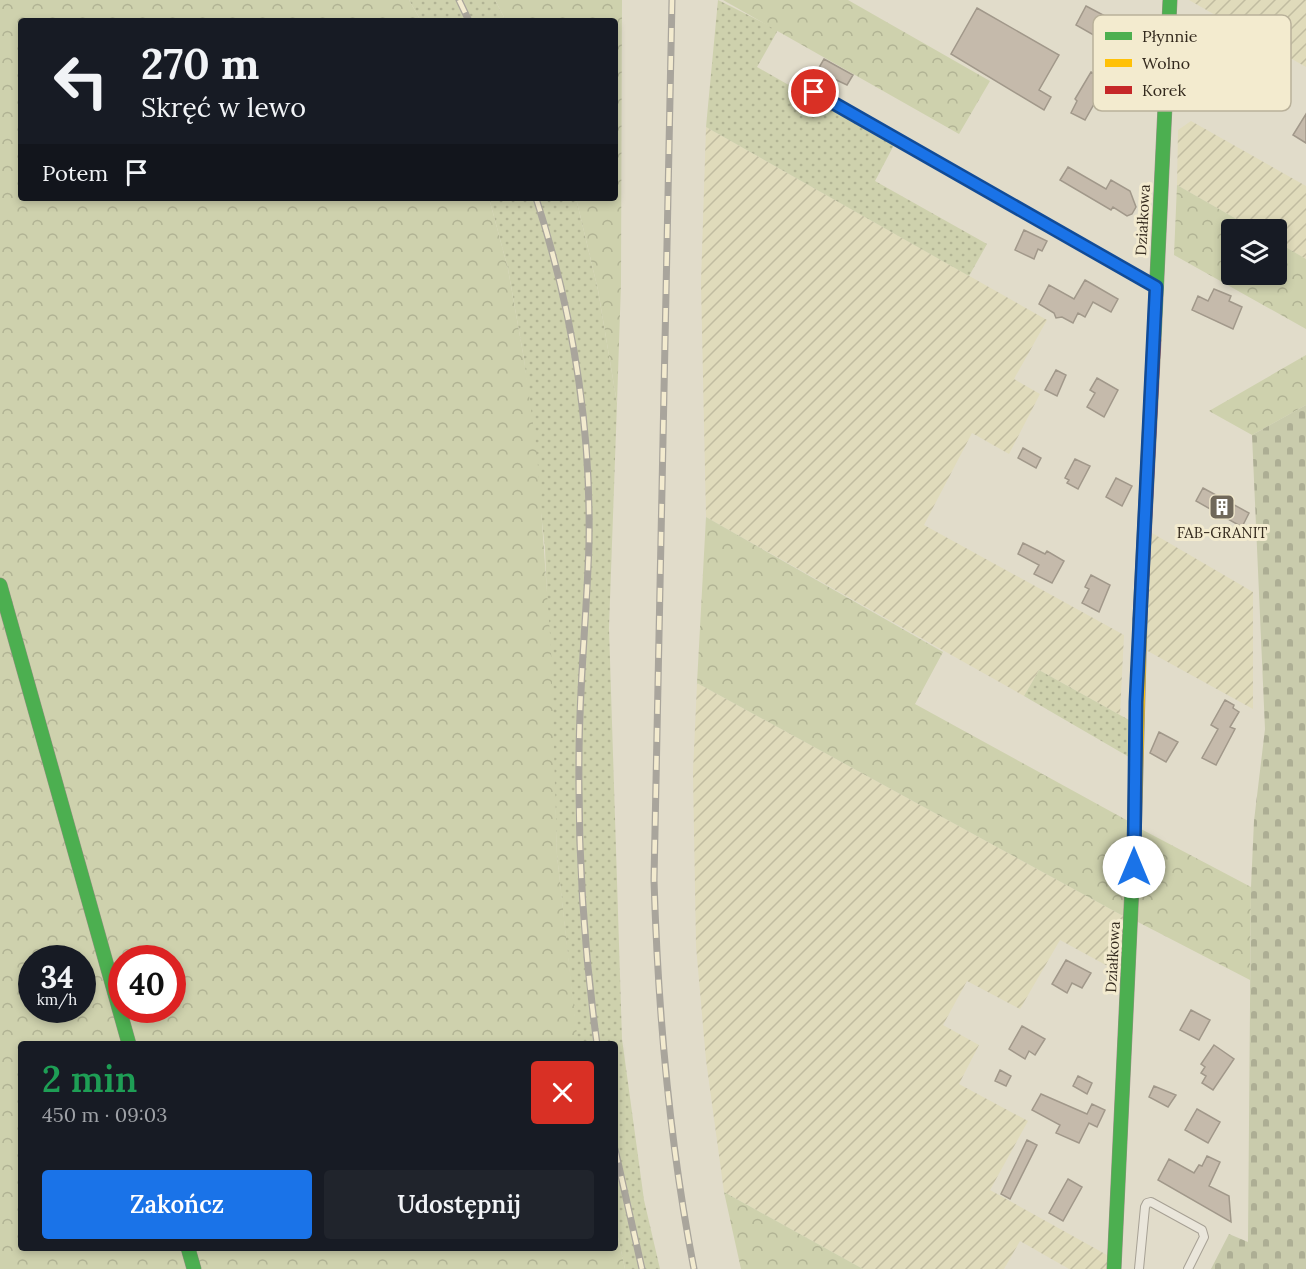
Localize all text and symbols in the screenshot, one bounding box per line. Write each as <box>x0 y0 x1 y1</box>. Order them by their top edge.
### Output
legend <box>1093 15 1291 111</box>
text: Płynnie <box>1142 26 1198 46</box>
text: 270 m <box>141 37 259 91</box>
icon: left <box>42 42 120 120</box>
text: Wolno <box>1142 53 1190 73</box>
pin <box>788 66 839 117</box>
icon: arrive <box>797 75 830 108</box>
text: Korek <box>1142 80 1187 100</box>
text: Skręć w lewo <box>141 90 306 124</box>
icon: arrive <box>120 156 153 189</box>
text: Potem <box>42 159 108 187</box>
street label: Działkowa <box>1131 184 1154 256</box>
map controls <box>1221 219 1287 285</box>
button: layers <box>1221 219 1287 285</box>
building icon: FAB-GRANIT <box>1207 492 1237 522</box>
place label: FAB-GRANIT <box>1177 523 1268 542</box>
position arrow <box>1102 835 1166 899</box>
street label: Działkowa <box>1101 921 1124 993</box>
speed limit sign: 40 <box>108 945 186 1023</box>
text: 34 <box>40 958 74 996</box>
text: km/h <box>37 990 77 1009</box>
text: 2 min <box>42 1056 137 1102</box>
button: close <box>531 1061 594 1124</box>
text: 450 m · 09:03 <box>42 1102 167 1127</box>
button: Zakończ <box>42 1170 312 1239</box>
button: Udostępnij <box>324 1170 594 1239</box>

